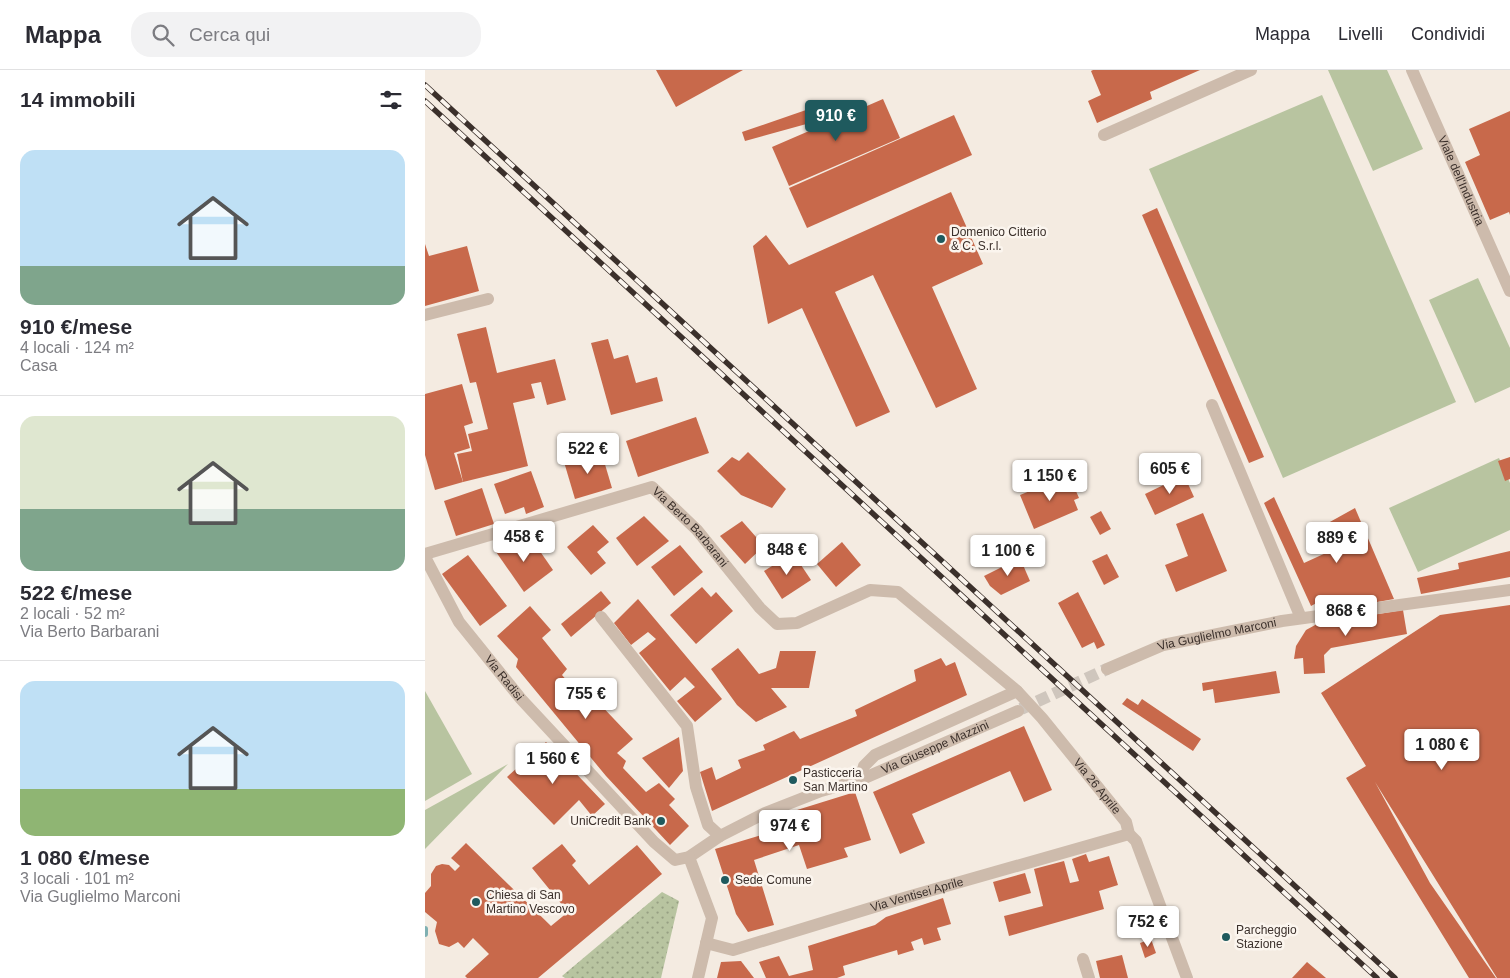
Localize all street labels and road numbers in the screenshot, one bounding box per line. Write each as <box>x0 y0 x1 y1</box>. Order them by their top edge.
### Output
street label: Viale dell'Industria <box>1435 133 1487 228</box>
street label: Via Berto Barbarani <box>649 484 731 570</box>
street label: Via Guglielmo Marconi <box>1155 615 1278 654</box>
street label: Via Radisi <box>482 652 526 703</box>
street label: Via Giuseppe Mazzini <box>879 718 991 777</box>
street label: Via 26 Aprile <box>1071 756 1124 817</box>
street label: Via Ventisei Aprile <box>869 874 965 915</box>

